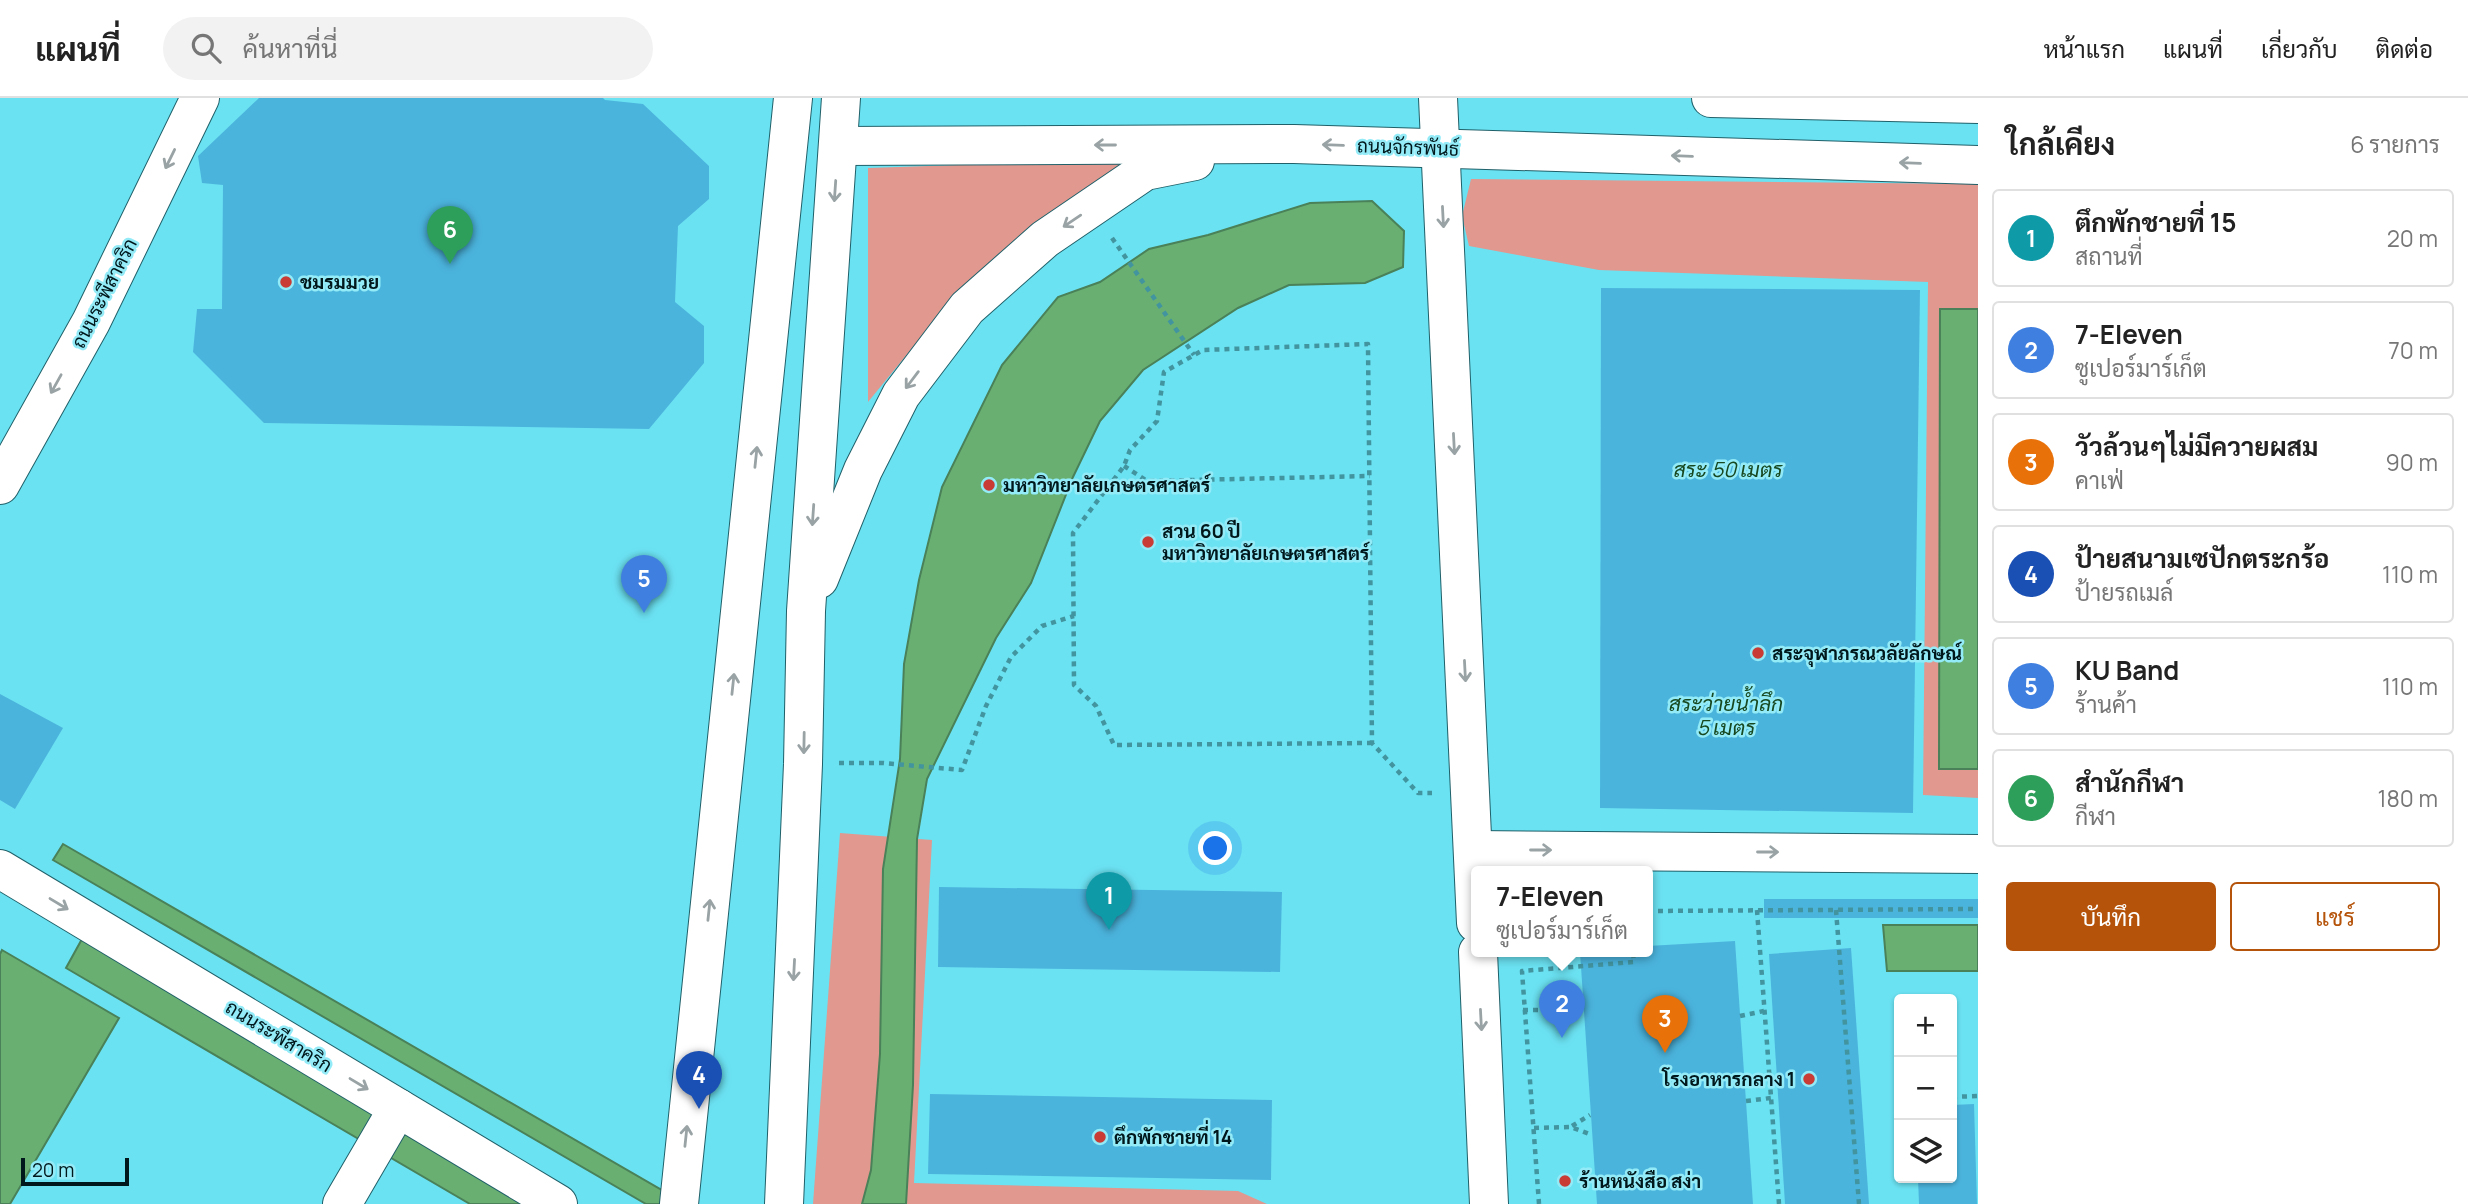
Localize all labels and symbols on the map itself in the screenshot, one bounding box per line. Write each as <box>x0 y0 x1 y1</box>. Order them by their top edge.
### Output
street label: ถนนจักรพันธ์ <box>1357 132 1459 162</box>
one-way arrow <box>1094 138 1117 152</box>
one-way arrow <box>1321 138 1344 151</box>
one-way arrow <box>163 148 176 169</box>
one-way arrow <box>1671 149 1694 162</box>
one-way arrow <box>1899 156 1922 169</box>
one-way arrow <box>829 179 842 202</box>
one-way arrow <box>1437 205 1450 228</box>
pin: 6 <box>427 206 473 264</box>
one-way arrow <box>1063 214 1083 228</box>
street label: ถนนระพีสาคริก <box>65 234 143 352</box>
place label: ชมรมมวย <box>300 269 379 295</box>
marker: ชมรมมวย <box>278 274 294 290</box>
one-way arrow <box>905 370 919 389</box>
one-way arrow <box>49 374 63 394</box>
one-way arrow <box>1447 432 1460 455</box>
one-way arrow <box>750 446 763 469</box>
water label: สระ 50 เมตร <box>1673 455 1783 483</box>
place label: มหาวิทยาลัยเกษตรศาสตร์ <box>1003 472 1212 498</box>
marker: มหาวิทยาลัยเกษตรศาสตร์ <box>981 477 997 493</box>
one-way arrow <box>806 504 819 527</box>
place label: สวน 60 ปี มหาวิทยาลัยเกษตรศาสตร์ <box>1162 518 1371 566</box>
marker: สวน 60 ปี มหาวิทยาลัยเกษตรศาสตร์ <box>1140 534 1156 550</box>
pin: 5 <box>621 555 667 613</box>
place label: สระจุฬาภรณวลัยลักษณ์ <box>1772 640 1963 668</box>
marker: สระจุฬาภรณวลัยลักษณ์ <box>1750 645 1766 661</box>
one-way arrow <box>1458 659 1471 682</box>
one-way arrow <box>726 673 739 695</box>
water label: สระว่ายน้ำลึก 5 เมตร <box>1669 686 1783 741</box>
one-way arrow <box>797 731 811 754</box>
your location <box>1198 831 1232 865</box>
one-way arrow <box>1529 843 1552 857</box>
one-way arrow <box>1757 845 1780 859</box>
pin: 1 <box>1086 872 1132 930</box>
one-way arrow <box>48 897 68 911</box>
one-way arrow <box>703 899 716 922</box>
one-way arrow <box>788 958 801 981</box>
pin: 2 <box>1539 980 1585 1038</box>
street label: ถนนระพีสาคริก <box>221 994 337 1078</box>
pin: 3 <box>1642 995 1688 1053</box>
one-way arrow <box>1474 1009 1487 1032</box>
pin: 4 <box>676 1051 722 1109</box>
place label: โรงอาหารกลาง 1 <box>1661 1066 1795 1092</box>
marker: โรงอาหารกลาง 1 <box>1801 1071 1817 1087</box>
one-way arrow <box>348 1078 368 1092</box>
place label: ตึกพักชายที่ 14 <box>1114 1120 1232 1150</box>
one-way arrow <box>679 1125 692 1148</box>
marker: ตึกพักชายที่ 14 <box>1092 1129 1108 1145</box>
scale bar <box>21 1155 130 1187</box>
place label: ร้านหนังสือ สง่า <box>1579 1168 1701 1194</box>
marker: ร้านหนังสือ สง่า <box>1557 1173 1573 1189</box>

